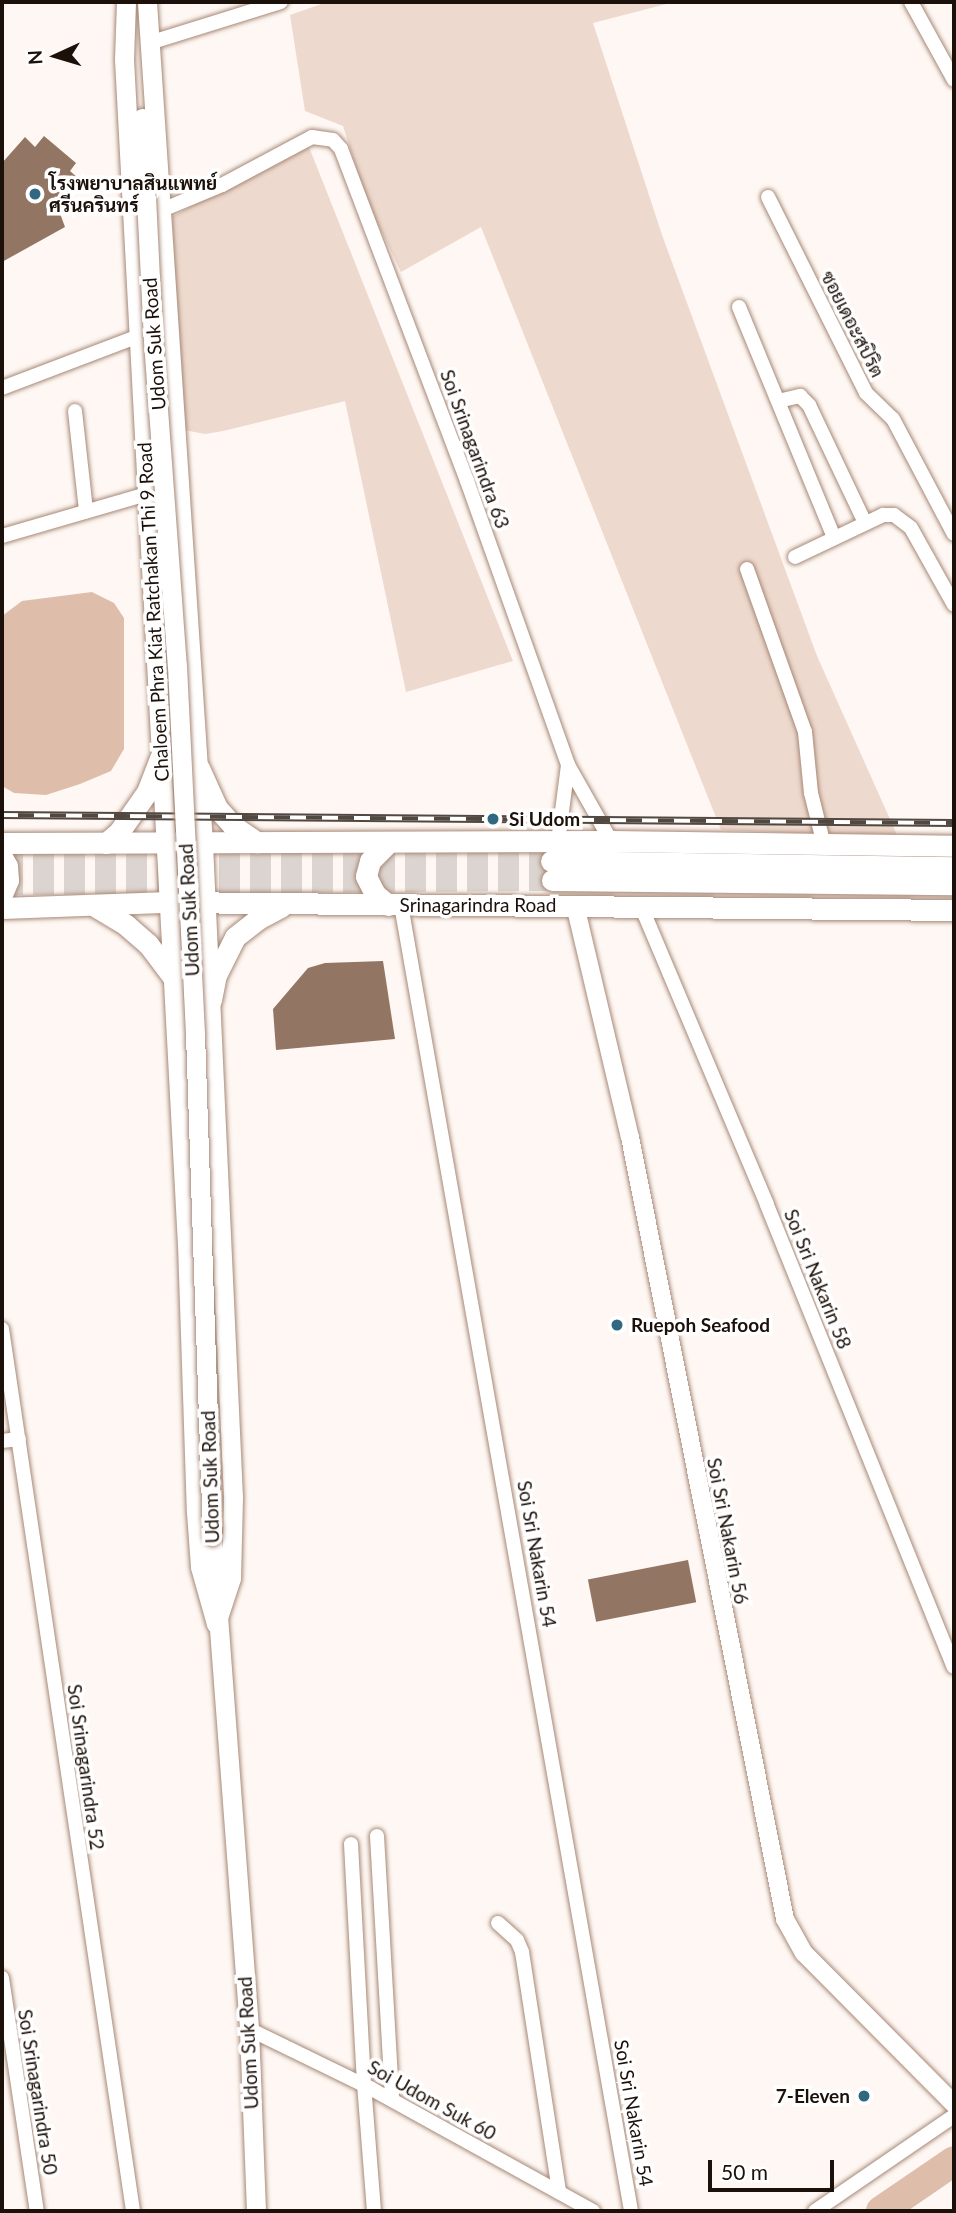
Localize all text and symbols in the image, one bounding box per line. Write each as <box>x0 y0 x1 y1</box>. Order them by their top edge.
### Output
north arrow <box>21 21 91 91</box>
text: N <box>23 49 47 66</box>
place label: โรงพยาบาลสินแพทย์ ศรีนครินทร์ <box>49 172 217 216</box>
marker: โรงพยาบาลสินแพทย์ ศรีนครินทร์ <box>27 186 43 202</box>
street label: ซอยเดอะสปิริต <box>816 267 890 381</box>
street label: Udom Suk Road <box>138 277 170 411</box>
street label: Soi Srinagarindra 63 <box>436 367 514 531</box>
street label: Chaloem Phra Kiat Ratchakan Thi 9 Road <box>133 441 173 783</box>
place label: Si Udom <box>509 808 580 830</box>
marker: Si Udom <box>483 809 503 829</box>
street label: Udom Suk Road <box>174 843 204 977</box>
street label: Srinagarindra Road <box>400 894 556 916</box>
street label: Soi Sri Nakarin 58 <box>780 1206 856 1352</box>
place label: Ruepoh Seafood <box>631 1314 770 1336</box>
marker: Ruepoh Seafood <box>609 1317 625 1333</box>
street label: Udom Suk Road <box>196 1410 224 1544</box>
street label: Soi Sri Nakarin 56 <box>703 1456 753 1606</box>
street label: Soi Sri Nakarin 54 <box>513 1479 561 1629</box>
street label: Soi Srinagarindra 52 <box>63 1683 109 1851</box>
street label: Udom Suk Road <box>233 1976 263 2110</box>
street label: Soi Srinagarindra 50 <box>14 2008 62 2176</box>
street label: Soi Sri Nakarin 54 <box>610 2038 658 2188</box>
street label: Soi Udom Suk 60 <box>364 2055 500 2145</box>
place label: 7-Eleven <box>776 2085 850 2107</box>
marker: 7-Eleven <box>856 2088 872 2104</box>
scale bar <box>711 2146 837 2190</box>
text: 50 m <box>721 2159 768 2184</box>

